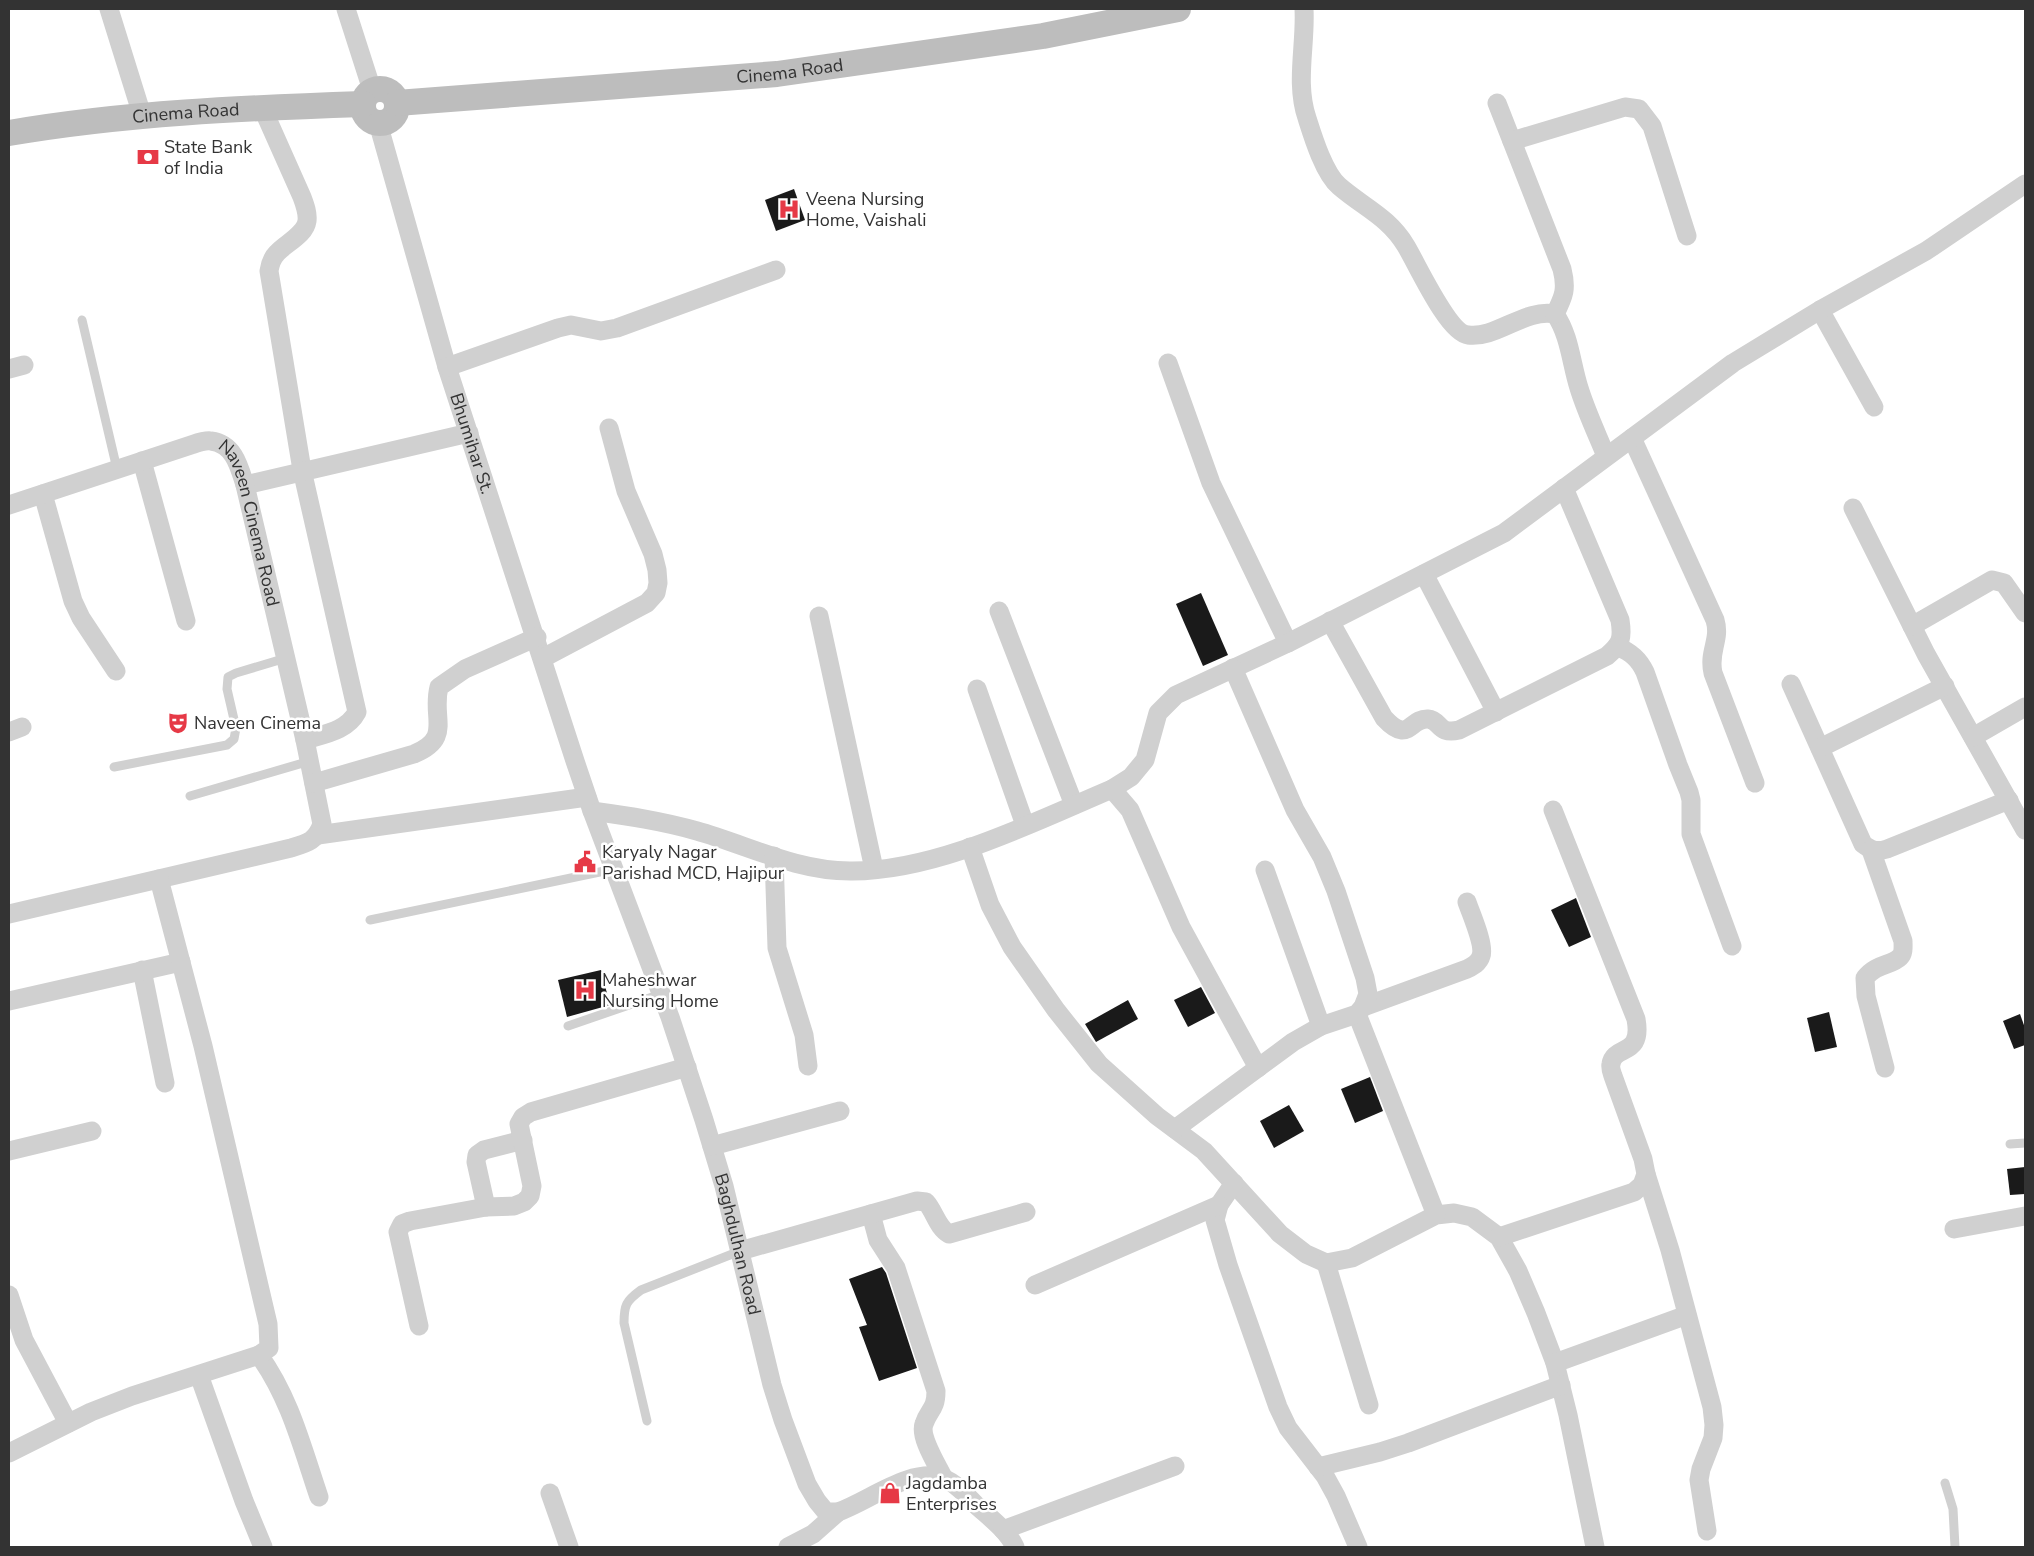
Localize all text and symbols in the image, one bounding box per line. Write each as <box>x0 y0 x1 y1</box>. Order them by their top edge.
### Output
street label: Cinema Road <box>735 53 845 89</box>
street label: Cinema Road <box>131 97 240 129</box>
place label: State Bank of India <box>164 135 253 180</box>
bank icon: State Bank of India <box>135 144 161 170</box>
place label: Veena Nursing Home, Vaishali <box>805 187 926 232</box>
hospital icon: Veena Nursing Home, Vaishali <box>776 196 802 222</box>
street label: Bhumihar St. <box>444 390 499 497</box>
street label: Naveen Cinema Road <box>214 434 285 609</box>
theatre icon: Naveen Cinema <box>165 710 191 736</box>
place label: Naveen Cinema <box>194 711 321 735</box>
place label: Karyaly Nagar Parishad MCD, Hajipur <box>602 840 785 885</box>
public building icon: Karyaly Nagar Parishad MCD, Hajipur <box>572 849 598 875</box>
place label: Maheshwar Nursing Home <box>602 968 719 1013</box>
hospital icon: Maheshwar Nursing Home <box>572 977 598 1003</box>
street label: Baghdulhan Road <box>709 1170 767 1317</box>
place label: Jagdamba Enterprises <box>905 1471 997 1516</box>
shop icon: Jagdamba Enterprises <box>877 1480 903 1506</box>

